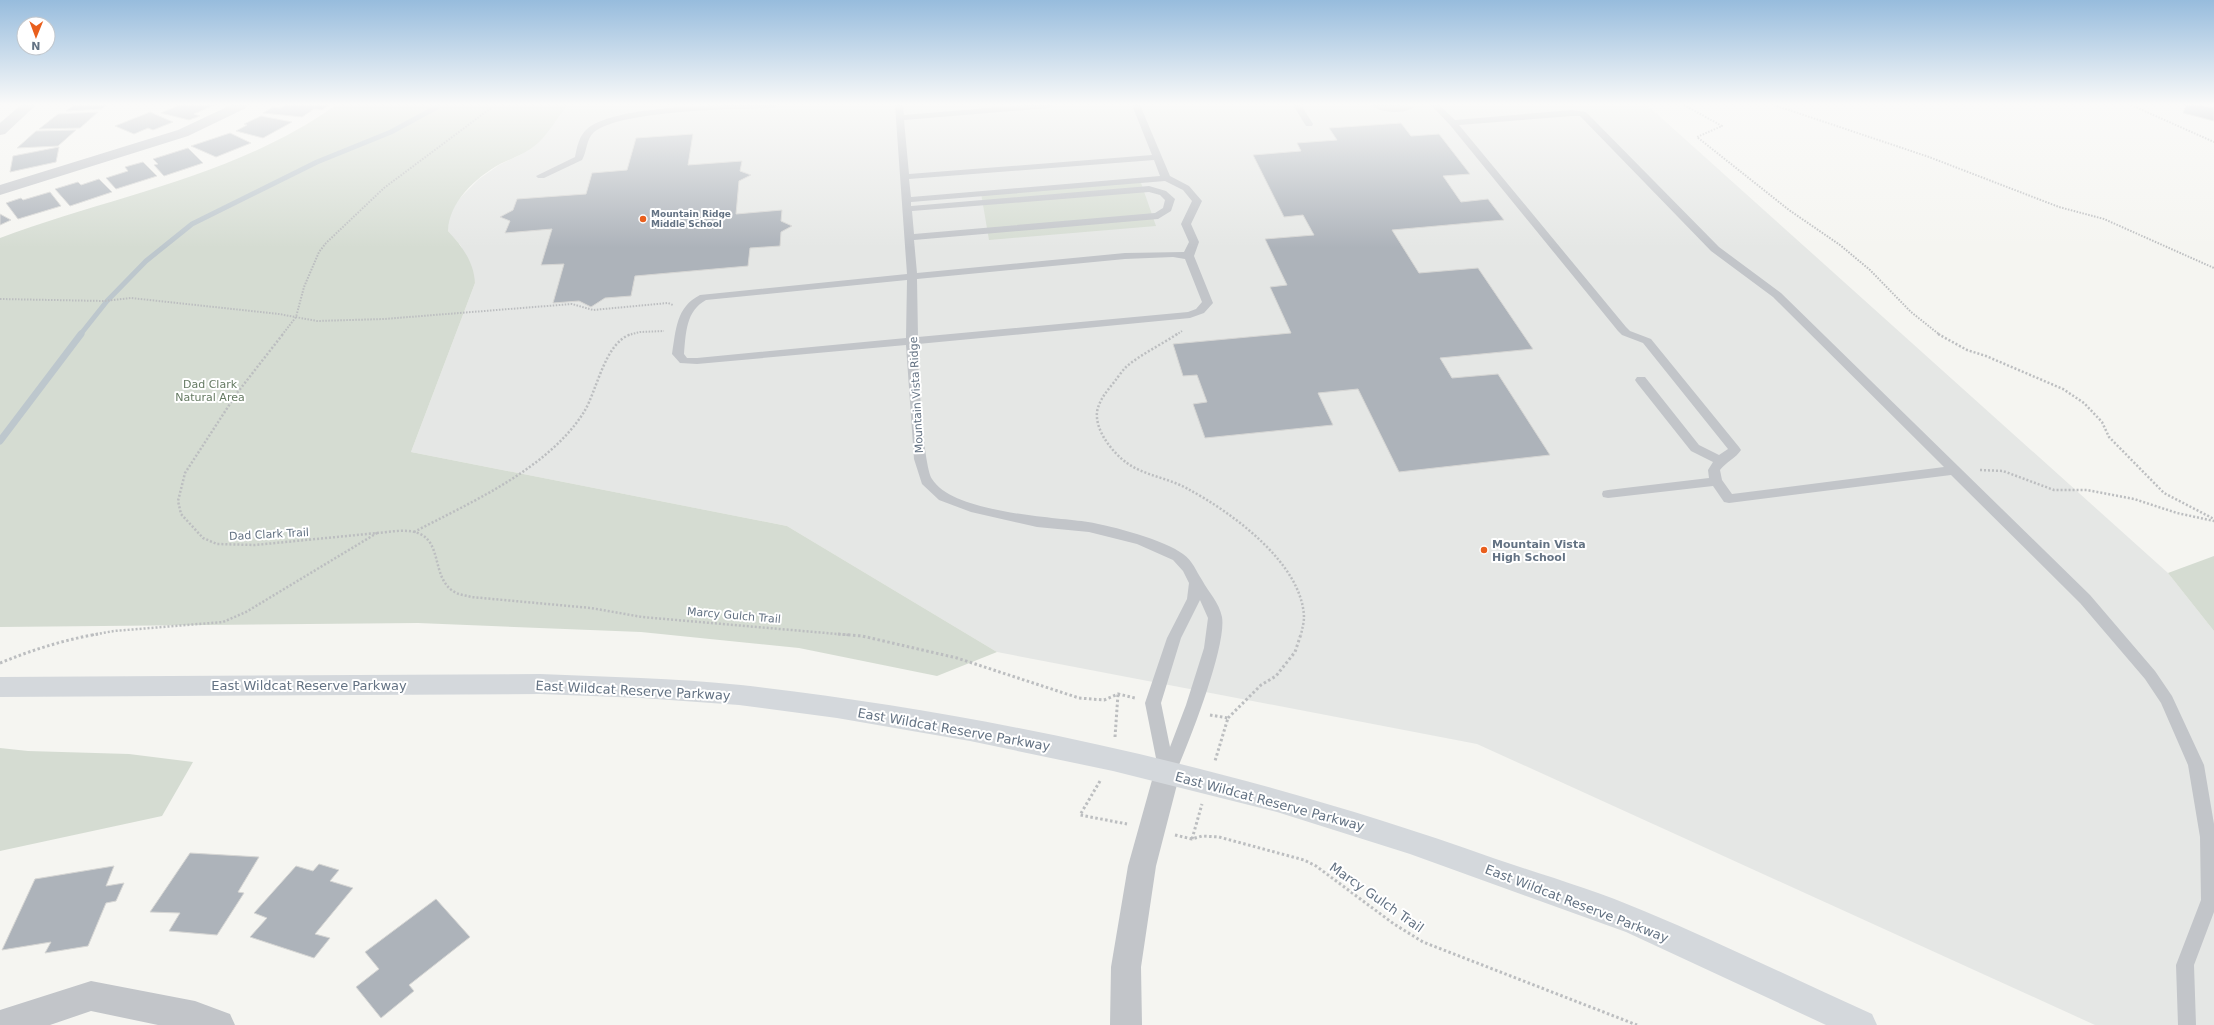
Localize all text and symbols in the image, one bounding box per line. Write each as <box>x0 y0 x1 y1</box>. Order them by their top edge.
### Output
north arrow <box>16 16 56 56</box>
text: N <box>31 39 41 52</box>
place label: Mountain Ridge Middle School <box>651 209 731 229</box>
marker: Mountain Ridge Middle School <box>638 214 648 224</box>
street label: Mountain Vista Ridge <box>907 336 926 454</box>
park label: Dad Clark Natural Area <box>175 378 245 404</box>
street label: Dad Clark Trail <box>229 526 309 543</box>
place label: Mountain Vista High School <box>1492 538 1586 564</box>
marker: Mountain Vista High School <box>1479 545 1489 555</box>
street label: Marcy Gulch Trail <box>687 605 781 626</box>
street label: East Wildcat Reserve Parkway <box>211 678 407 693</box>
street label: East Wildcat Reserve Parkway <box>535 678 731 703</box>
street label: East Wildcat Reserve Parkway <box>856 705 1052 754</box>
street label: East Wildcat Reserve Parkway <box>1174 769 1366 834</box>
street label: Marcy Gulch Trail <box>1327 859 1427 935</box>
street label: East Wildcat Reserve Parkway <box>1483 861 1671 946</box>

